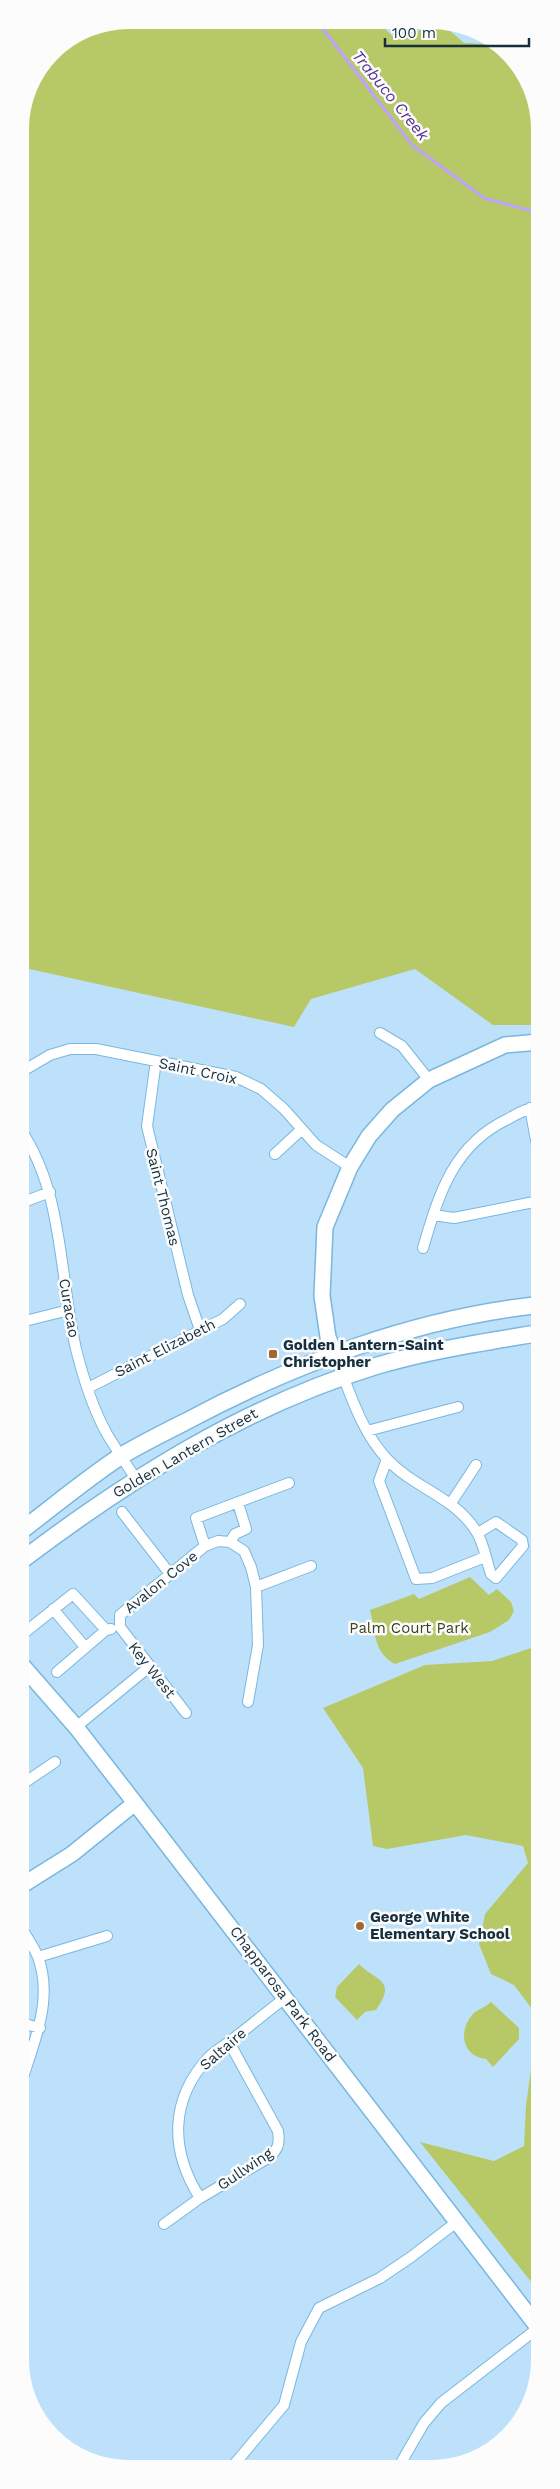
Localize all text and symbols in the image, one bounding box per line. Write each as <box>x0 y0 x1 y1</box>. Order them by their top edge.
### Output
scale bar <box>385 15 529 47</box>
text: 100 m <box>392 24 436 42</box>
water label: Trabuco Creek <box>348 46 434 145</box>
street label: Saint Croix <box>157 1054 239 1088</box>
street label: Saint Thomas <box>142 1146 184 1248</box>
street label: Curacao <box>55 1277 83 1339</box>
street label: Saint Elizabeth <box>112 1315 218 1381</box>
place label: Golden Lantern-Saint Christopher <box>283 1336 444 1371</box>
marker: Golden Lantern-Saint Christopher <box>267 1348 279 1360</box>
street label: Golden Lantern Street <box>109 1404 261 1502</box>
street label: Avalon Cove <box>121 1547 201 1617</box>
park label: Palm Court Park <box>349 1619 469 1637</box>
street label: Key West <box>124 1638 180 1702</box>
place label: George White Elementary School <box>370 1908 510 1943</box>
marker: George White Elementary School <box>354 1920 366 1932</box>
street label: Chapparosa Park Road <box>226 1923 340 2065</box>
street label: Saltaire <box>196 2024 250 2074</box>
street label: Gullwing <box>214 2144 276 2194</box>

